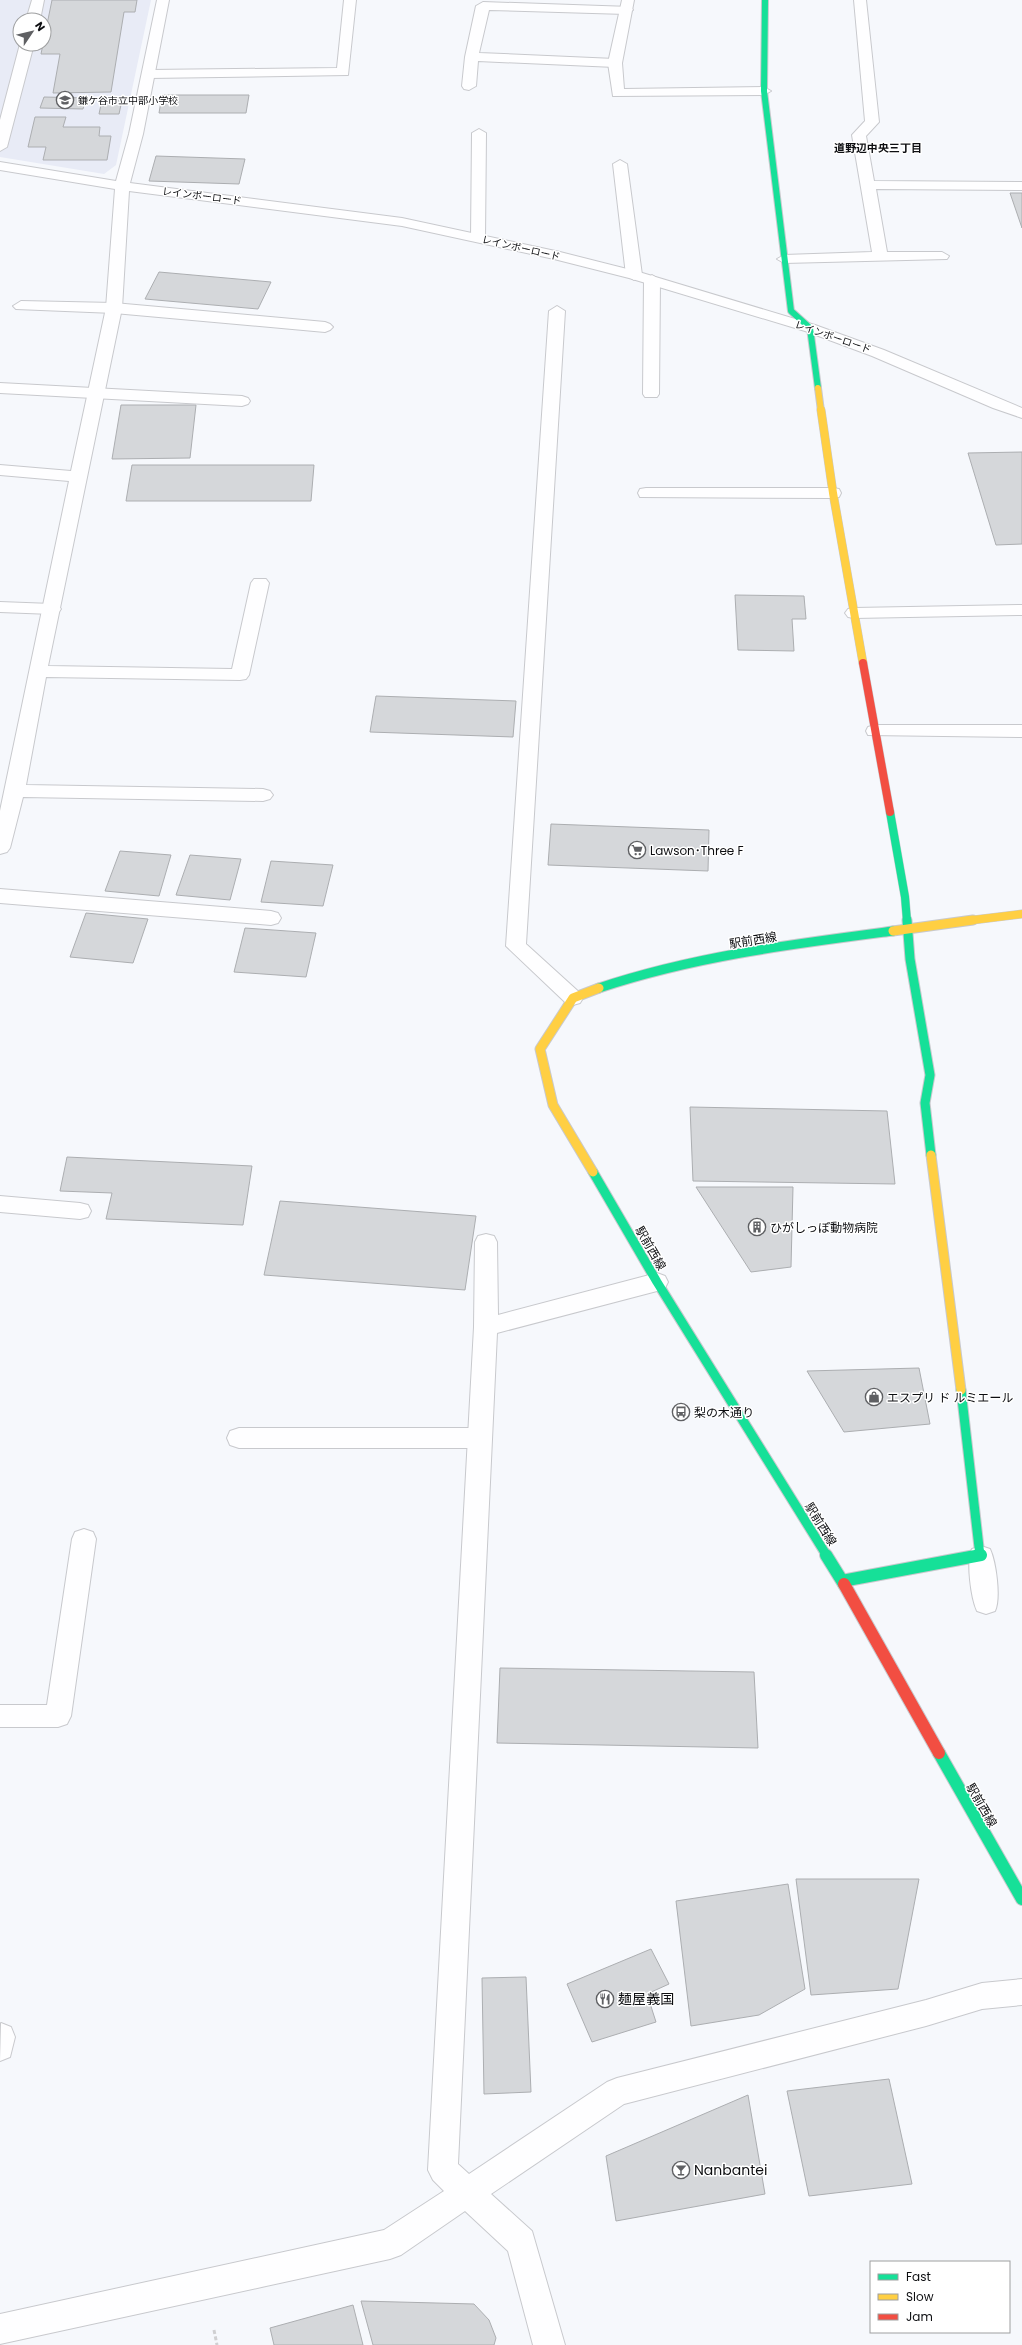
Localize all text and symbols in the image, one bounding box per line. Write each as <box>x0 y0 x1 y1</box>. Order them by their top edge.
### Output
north arrow <box>12 12 52 52</box>
text: N <box>31 18 49 34</box>
school or university icon: 鎌ケ谷市立中部小学校 <box>55 90 75 110</box>
place label: 鎌ケ谷市立中部小学校 <box>78 93 178 108</box>
district label: 道野辺中央三丁目 <box>834 140 922 156</box>
street label: レインボーロード <box>161 184 243 208</box>
street label: レインボーロード <box>480 232 562 264</box>
street label: レインボーロード <box>793 317 873 357</box>
supermarket icon: Lawson･Three F <box>627 840 647 860</box>
place label: Lawson･Three F <box>650 842 744 859</box>
street label: 駅前西線 <box>728 928 778 952</box>
building icon: ひがしっぽ動物病院 <box>747 1217 767 1237</box>
place label: ひがしっぽ動物病院 <box>770 1219 878 1236</box>
street label: 駅前西線 <box>632 1223 670 1273</box>
shop icon: エスプリ ド ルミエール <box>864 1387 884 1407</box>
place label: エスプリ ド ルミエール <box>887 1389 1013 1406</box>
bus stop icon: 梨の木通り <box>671 1402 691 1422</box>
place label: 梨の木通り <box>694 1404 754 1421</box>
street label: 駅前西線 <box>801 1499 841 1549</box>
street label: 駅前西線 <box>963 1780 1001 1830</box>
restaurant icon: 麺屋義国 <box>595 1989 615 2009</box>
place label: 麺屋義国 <box>618 1989 674 2009</box>
bar icon: Nanbantei <box>671 2160 691 2180</box>
place label: Nanbantei <box>694 2160 767 2180</box>
legend <box>870 2261 1010 2333</box>
text: Fast <box>906 2268 931 2285</box>
text: Slow <box>906 2288 934 2305</box>
text: Jam <box>906 2308 933 2325</box>

